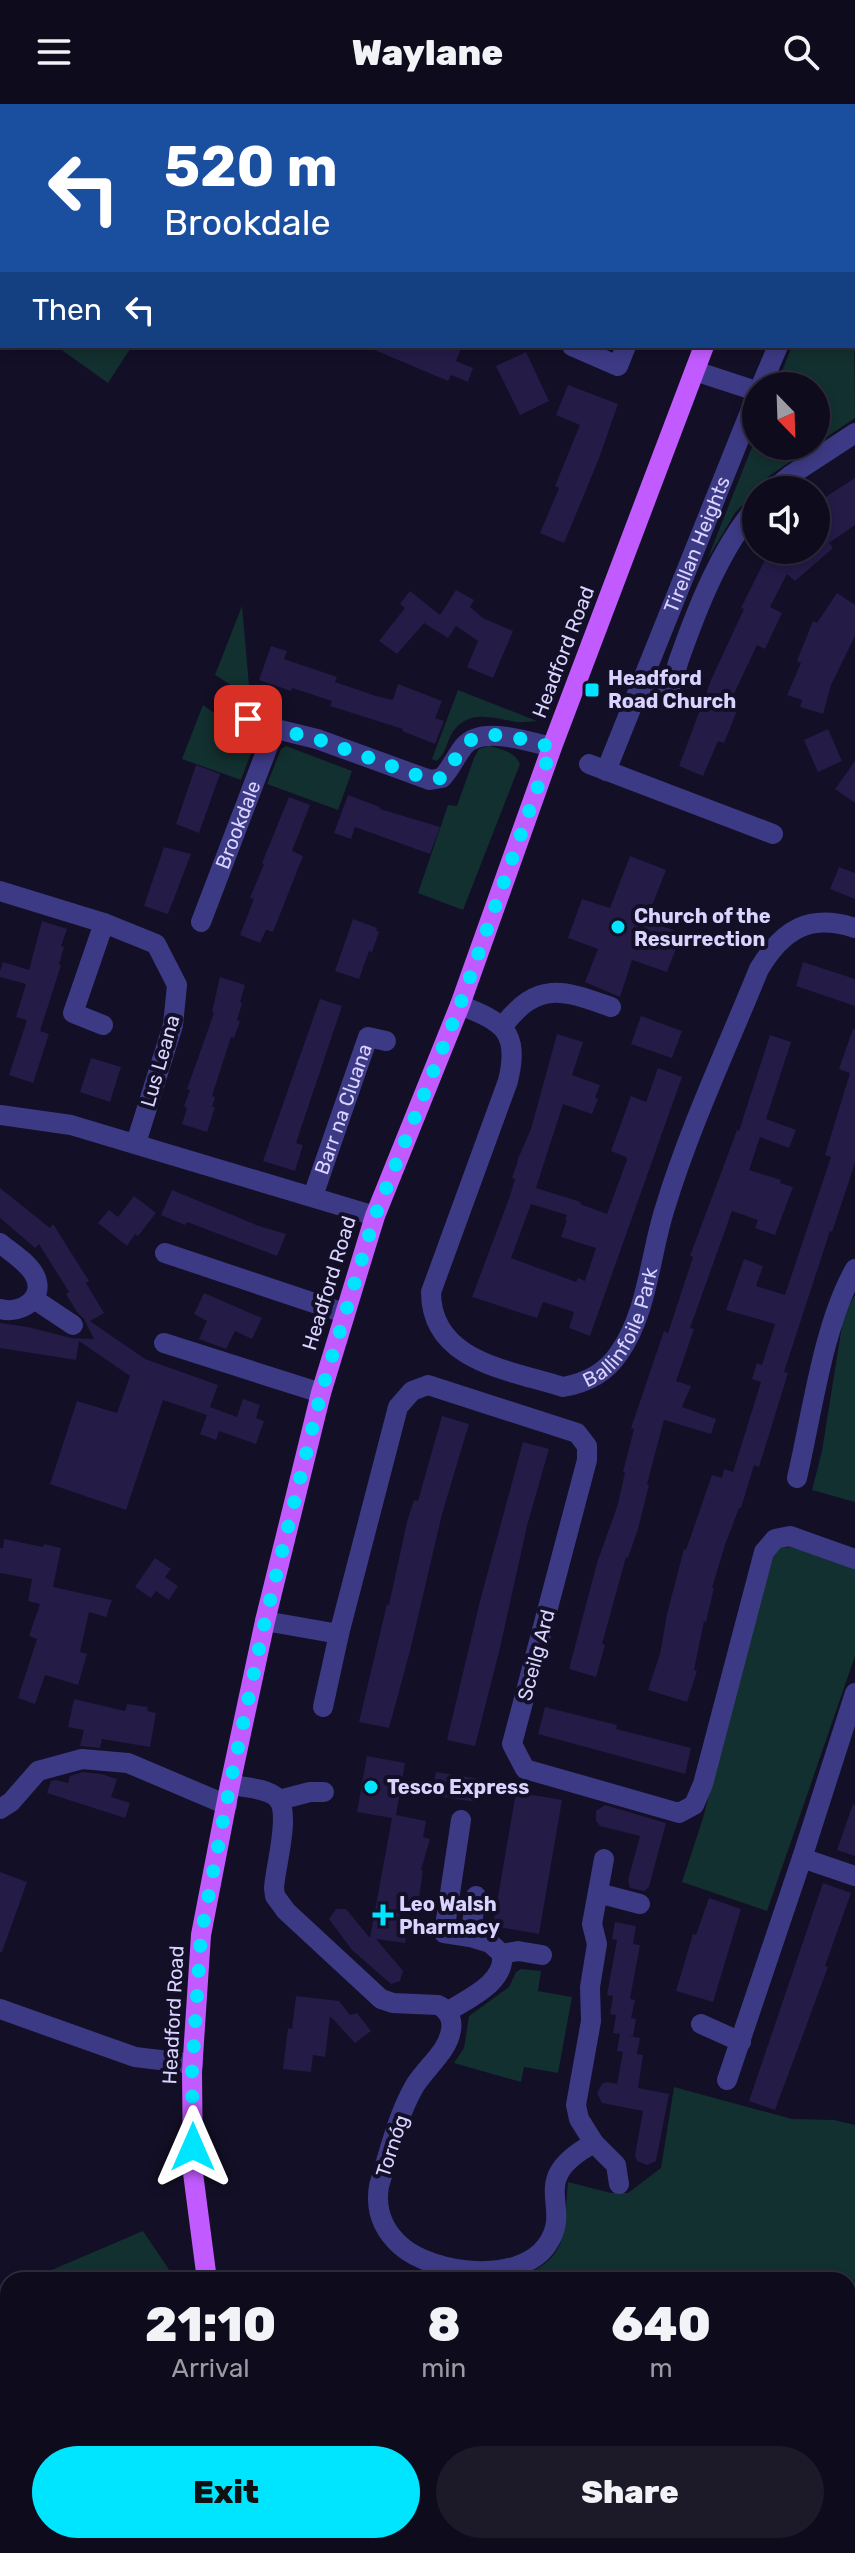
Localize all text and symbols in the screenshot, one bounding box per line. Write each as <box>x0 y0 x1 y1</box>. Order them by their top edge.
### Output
icon: menu <box>32 30 76 74</box>
icon: search <box>779 30 823 74</box>
text: Waylane <box>352 31 503 74</box>
text: 520 m <box>164 134 338 200</box>
icon: left <box>32 136 136 240</box>
text: Brookdale <box>164 201 331 244</box>
icon: left <box>118 288 162 332</box>
text: Then <box>32 292 102 328</box>
north arrow <box>742 372 830 460</box>
map controls <box>742 372 830 564</box>
street label: Tirellan Heights <box>659 473 735 616</box>
button: sound <box>742 476 830 564</box>
street label: Headford Road <box>527 583 599 721</box>
place label: Headford Road Church <box>608 666 736 713</box>
marker: Headford Road Church <box>583 681 601 699</box>
pin <box>214 685 282 753</box>
icon: arrive <box>226 697 270 741</box>
street label: Brookdale <box>210 777 266 872</box>
place label: Church of the Resurrection <box>634 904 771 951</box>
marker: Church of the Resurrection <box>609 918 627 936</box>
street label: Lus Leana <box>135 1012 185 1110</box>
street label: Barr na Cluana <box>309 1041 377 1178</box>
street label: Headford Road <box>297 1213 361 1353</box>
street label: Ballinfoile Park <box>579 1264 662 1392</box>
street label: Sceilg Ard <box>512 1607 560 1703</box>
place label: Tesco Express <box>387 1775 529 1799</box>
marker: Tesco Express <box>362 1778 380 1796</box>
place label: Leo Walsh Pharmacy <box>399 1892 500 1939</box>
marker: Leo Walsh Pharmacy <box>374 1906 392 1924</box>
street label: Headford Road <box>157 1945 189 2085</box>
position arrow <box>151 2105 235 2189</box>
street label: Tornóg <box>371 2112 413 2180</box>
text: 21:10 <box>145 2296 276 2353</box>
text: 8 <box>427 2296 460 2353</box>
text: 640 <box>611 2296 711 2353</box>
text: Arrival <box>172 2353 250 2384</box>
text: min <box>421 2353 466 2384</box>
text: m <box>650 2353 673 2384</box>
button: Exit <box>32 2446 420 2538</box>
button: Share <box>436 2446 824 2538</box>

